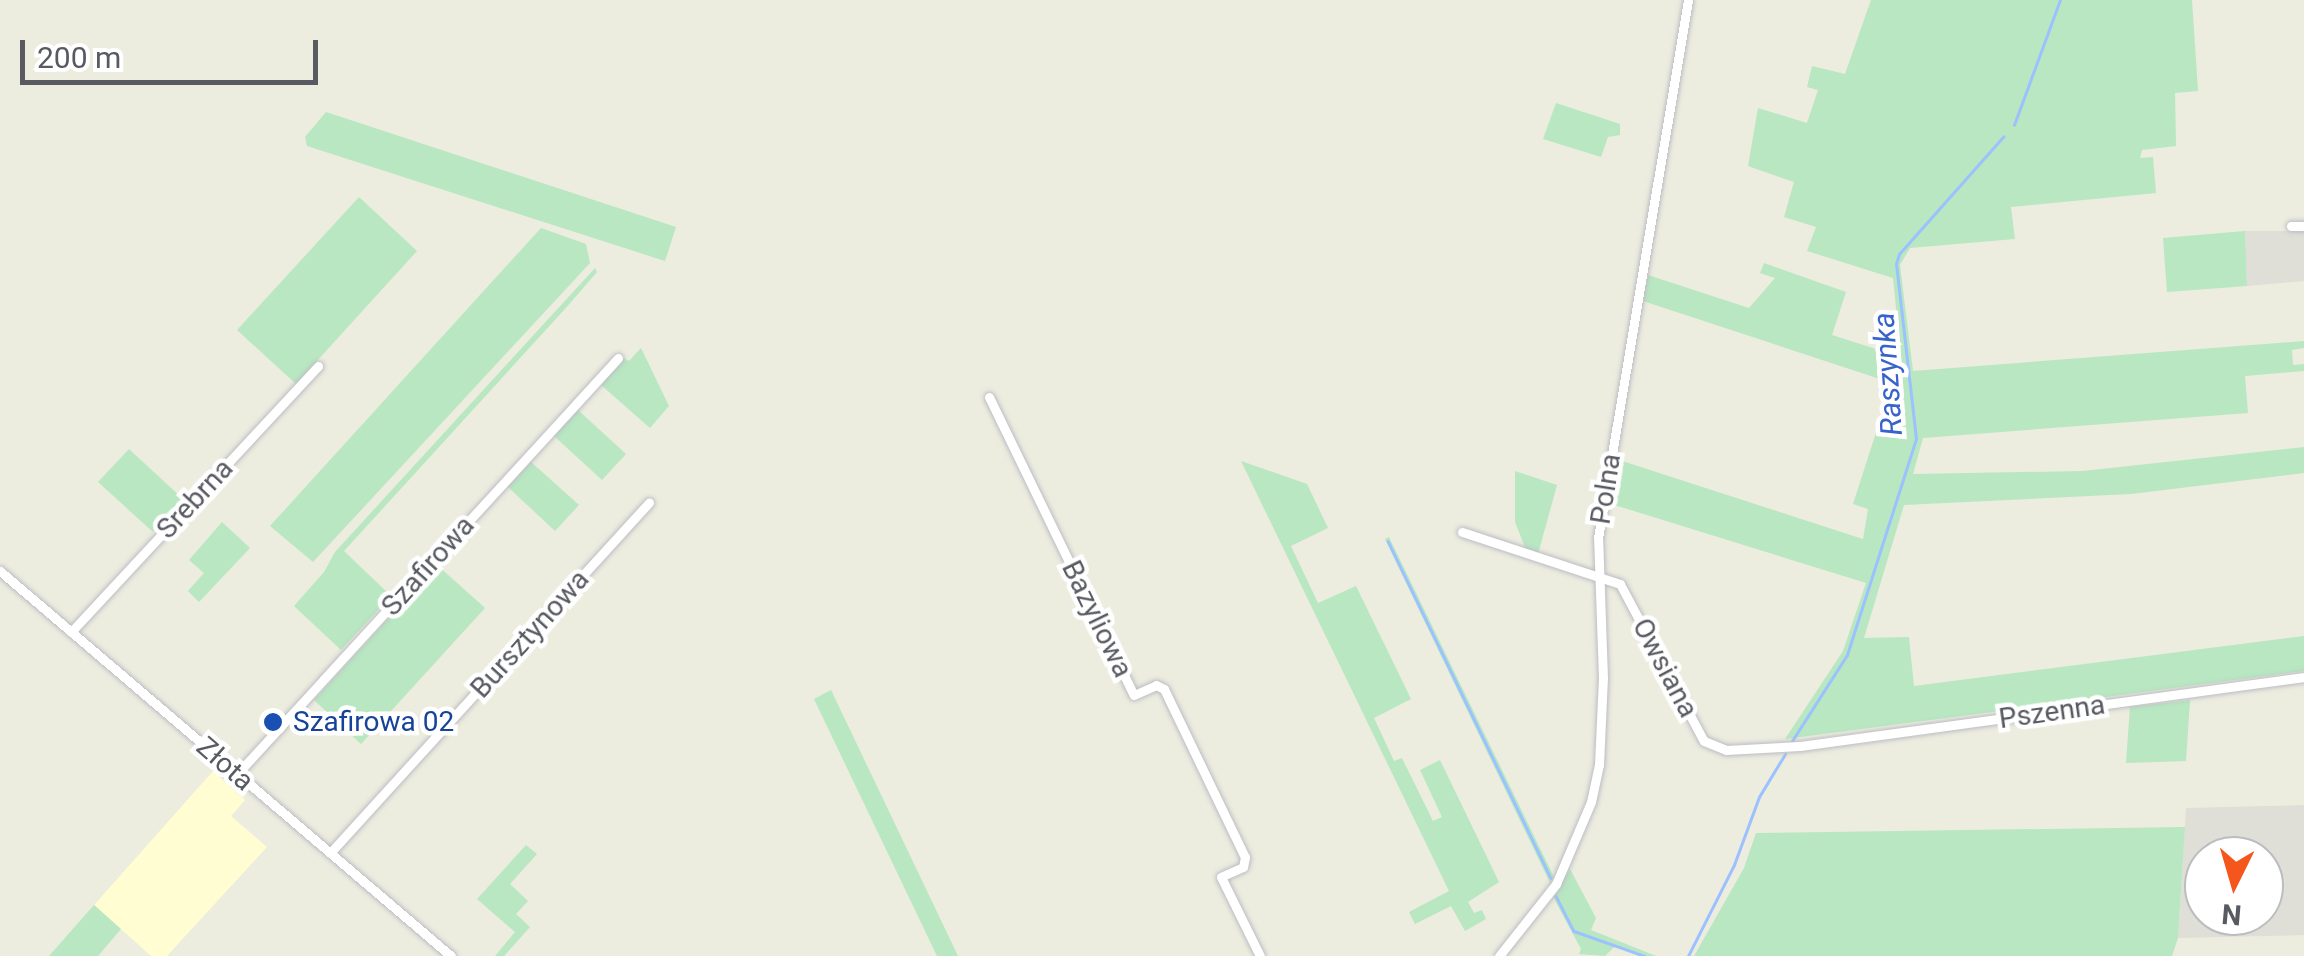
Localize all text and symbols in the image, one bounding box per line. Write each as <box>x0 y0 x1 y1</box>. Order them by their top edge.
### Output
scale bar <box>25 20 322 82</box>
text: 200 m <box>37 40 121 75</box>
water label: Raszynka <box>1866 311 1910 437</box>
street label: Polna <box>1584 451 1628 527</box>
street label: Srebrna <box>150 452 240 546</box>
street label: Szafirowa <box>374 509 482 623</box>
street label: Bazyliowa <box>1054 555 1140 683</box>
street label: Bursztynowa <box>464 563 596 705</box>
street label: Owsiana <box>1625 613 1705 723</box>
street label: Pszenna <box>1997 688 2107 736</box>
place label: Szafirowa 02 <box>293 705 454 739</box>
marker: Szafirowa 02 <box>262 711 284 733</box>
street label: Złota <box>190 730 260 798</box>
north arrow <box>2184 836 2284 936</box>
text: N <box>2220 897 2243 932</box>

